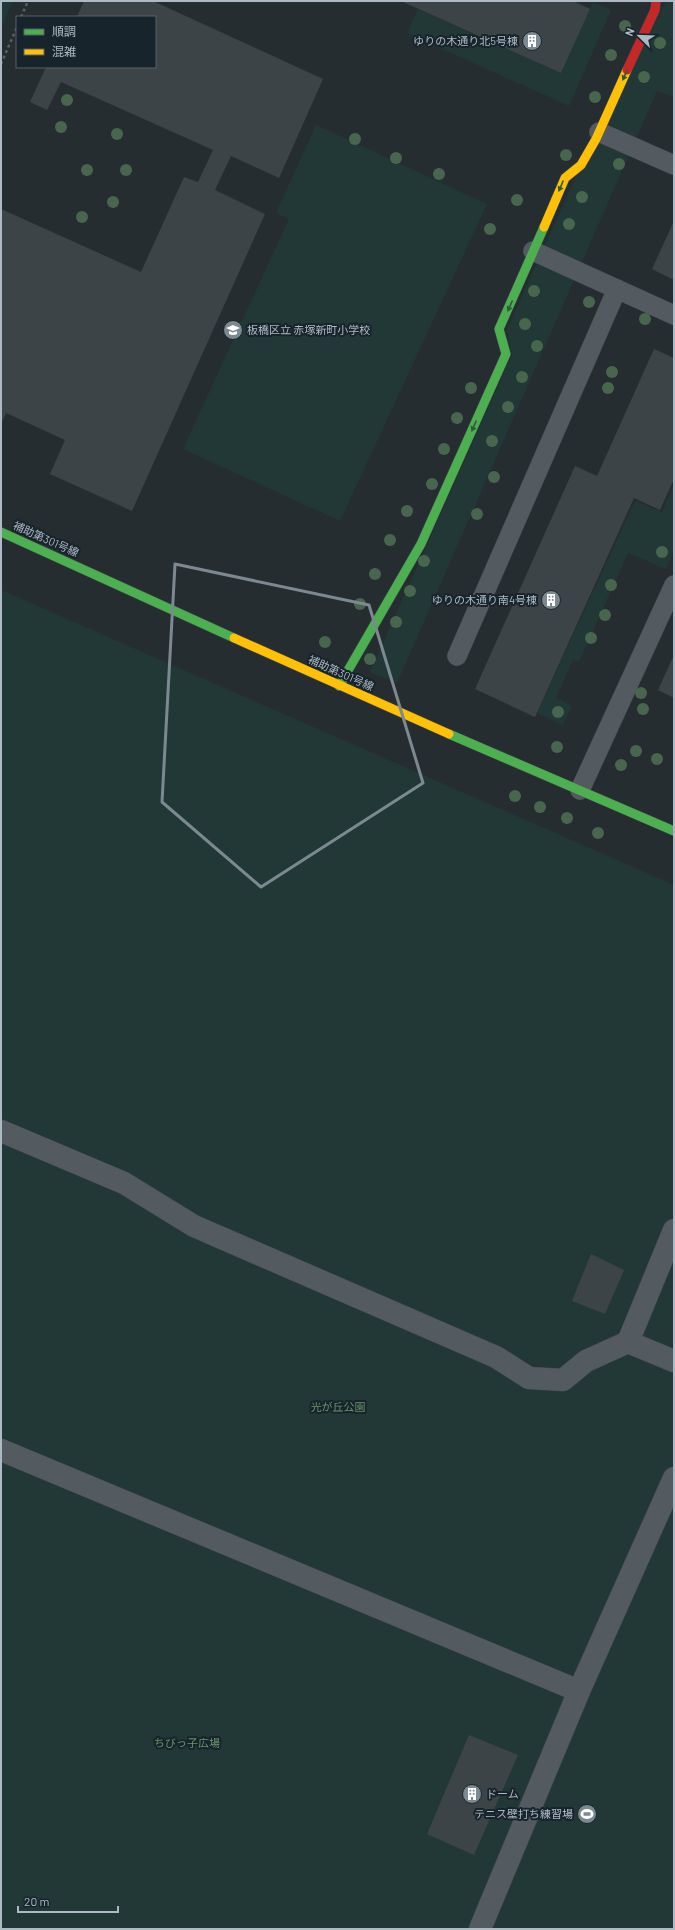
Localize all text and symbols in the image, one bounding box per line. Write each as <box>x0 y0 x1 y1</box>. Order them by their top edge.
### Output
legend <box>16 16 156 68</box>
north arrow <box>619 16 659 56</box>
text: 順調 <box>52 24 76 38</box>
text: N <box>622 26 637 38</box>
building icon: ゆりの木通り北5号棟 <box>521 30 543 52</box>
place label: ゆりの木通り北5号棟 <box>413 34 518 47</box>
text: 混雑 <box>52 44 76 58</box>
one-way arrow <box>622 70 628 81</box>
one-way arrow <box>558 181 564 192</box>
one-way arrow <box>506 300 512 312</box>
school or university icon: 板橋区立 赤塚新町小学校 <box>222 319 244 341</box>
place label: 板橋区立 赤塚新町小学校 <box>247 323 370 336</box>
one-way arrow <box>471 420 477 432</box>
street label: 補助第301号線 <box>11 518 81 559</box>
building icon: ゆりの木通り南4号棟 <box>540 589 562 611</box>
place label: ゆりの木通り南4号棟 <box>432 593 537 606</box>
street label: 補助第301号線 <box>306 652 376 693</box>
park label: 光が丘公園 <box>311 1400 366 1413</box>
park label: ちびっ子広場 <box>154 1736 220 1749</box>
building icon: ドーム <box>461 1783 483 1805</box>
place label: ドーム <box>486 1787 519 1800</box>
sports icon: テニス壁打ち練習場 <box>576 1803 598 1825</box>
place label: テニス壁打ち練習場 <box>474 1807 573 1820</box>
scale bar <box>18 1888 118 1914</box>
text: 20 m <box>24 1894 50 1908</box>

